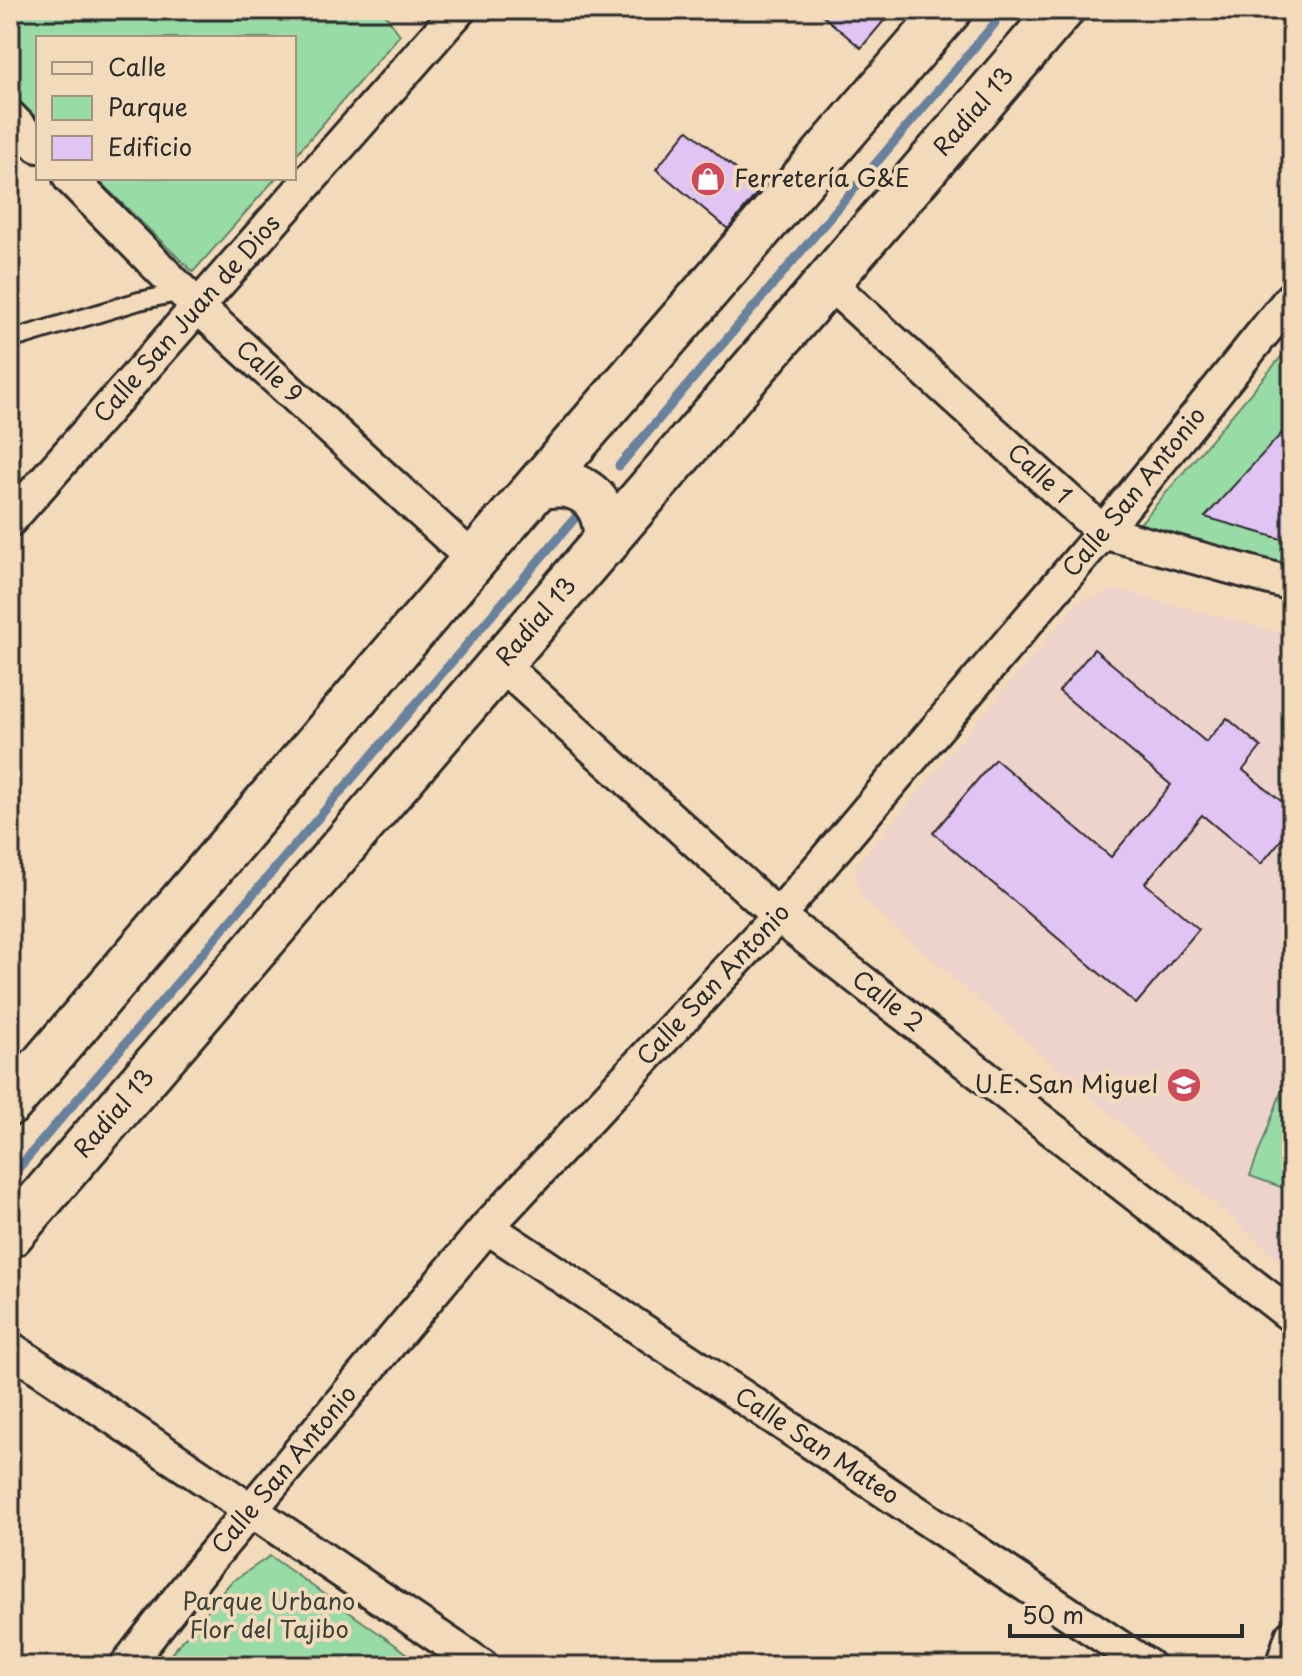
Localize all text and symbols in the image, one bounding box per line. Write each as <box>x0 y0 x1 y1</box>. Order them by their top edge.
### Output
legend <box>36 36 296 180</box>
text: Calle <box>108 48 166 84</box>
street label: Radial 13 <box>923 58 1021 163</box>
text: Parque <box>108 88 188 124</box>
text: Edificio <box>108 128 192 164</box>
place label: Ferretería G&E <box>734 159 910 195</box>
shop icon: Ferretería G&E <box>689 160 727 198</box>
street label: Calle San Juan de Dios <box>84 205 287 430</box>
street label: Calle 9 <box>229 330 312 411</box>
street label: Calle San Antonio <box>1053 398 1213 584</box>
street label: Calle 1 <box>1000 434 1081 511</box>
street label: Radial 13 <box>486 568 583 673</box>
street label: Calle San Antonio <box>627 895 797 1073</box>
street label: Calle 2 <box>845 960 932 1039</box>
street label: Radial 13 <box>64 1060 161 1165</box>
place label: U.E. San Miguel <box>975 1065 1158 1101</box>
school or university icon: U.E. San Miguel <box>1165 1066 1203 1104</box>
street label: Calle San Antonio <box>202 1376 364 1561</box>
street label: Calle San Mateo <box>729 1377 907 1512</box>
park label: Parque Urbano Flor del Tajibo <box>183 1582 355 1646</box>
scale bar <box>1010 1588 1242 1638</box>
text: 50 m <box>1022 1596 1084 1632</box>

